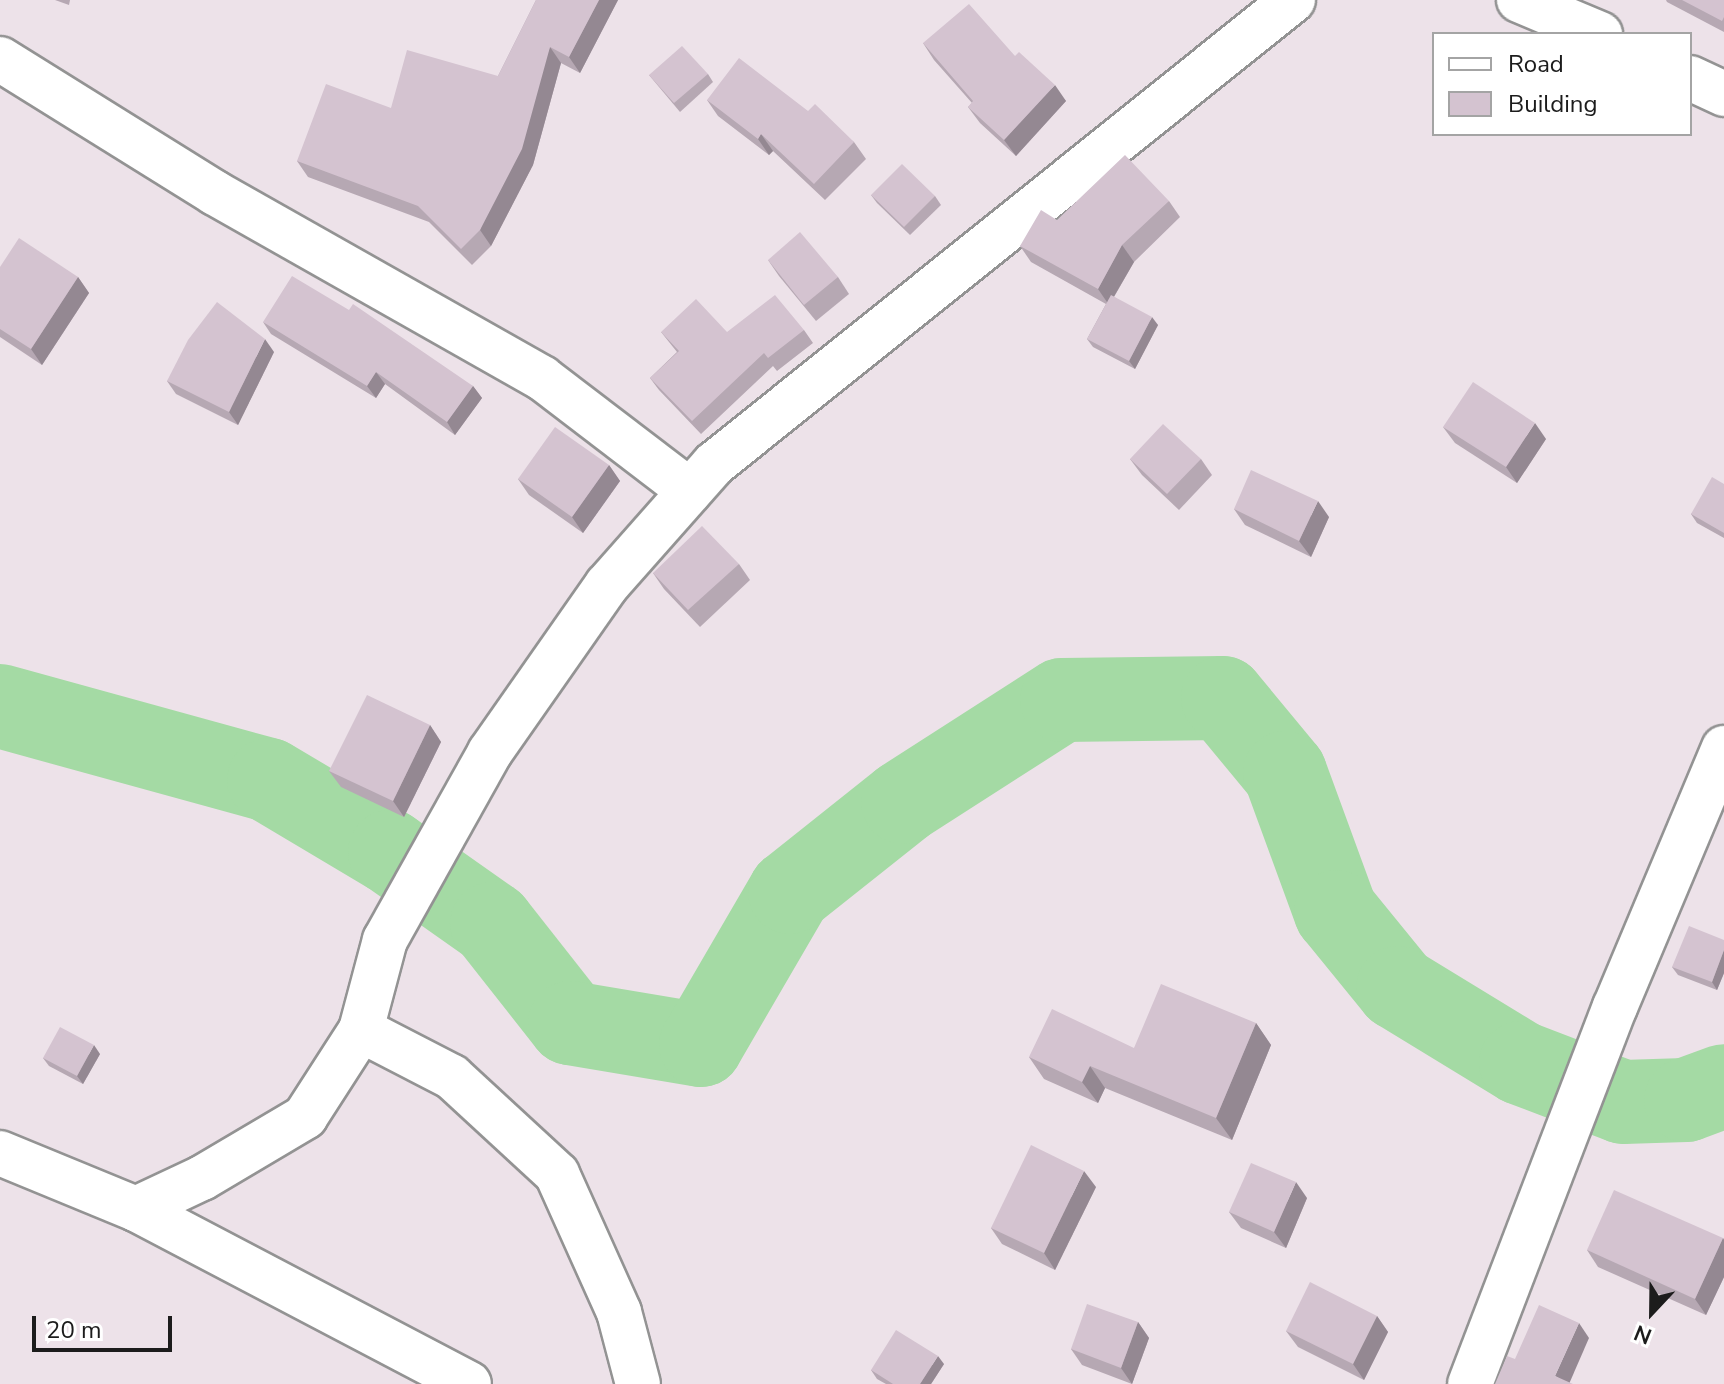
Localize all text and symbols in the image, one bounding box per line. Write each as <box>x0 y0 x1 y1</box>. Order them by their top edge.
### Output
legend <box>1432 32 1692 136</box>
text: Road <box>1508 48 1564 80</box>
text: Building <box>1508 88 1598 120</box>
north arrow <box>1612 1272 1692 1352</box>
scale bar <box>36 1300 176 1350</box>
text: 20 m <box>46 1314 102 1346</box>
text: N <box>1630 1317 1656 1351</box>

